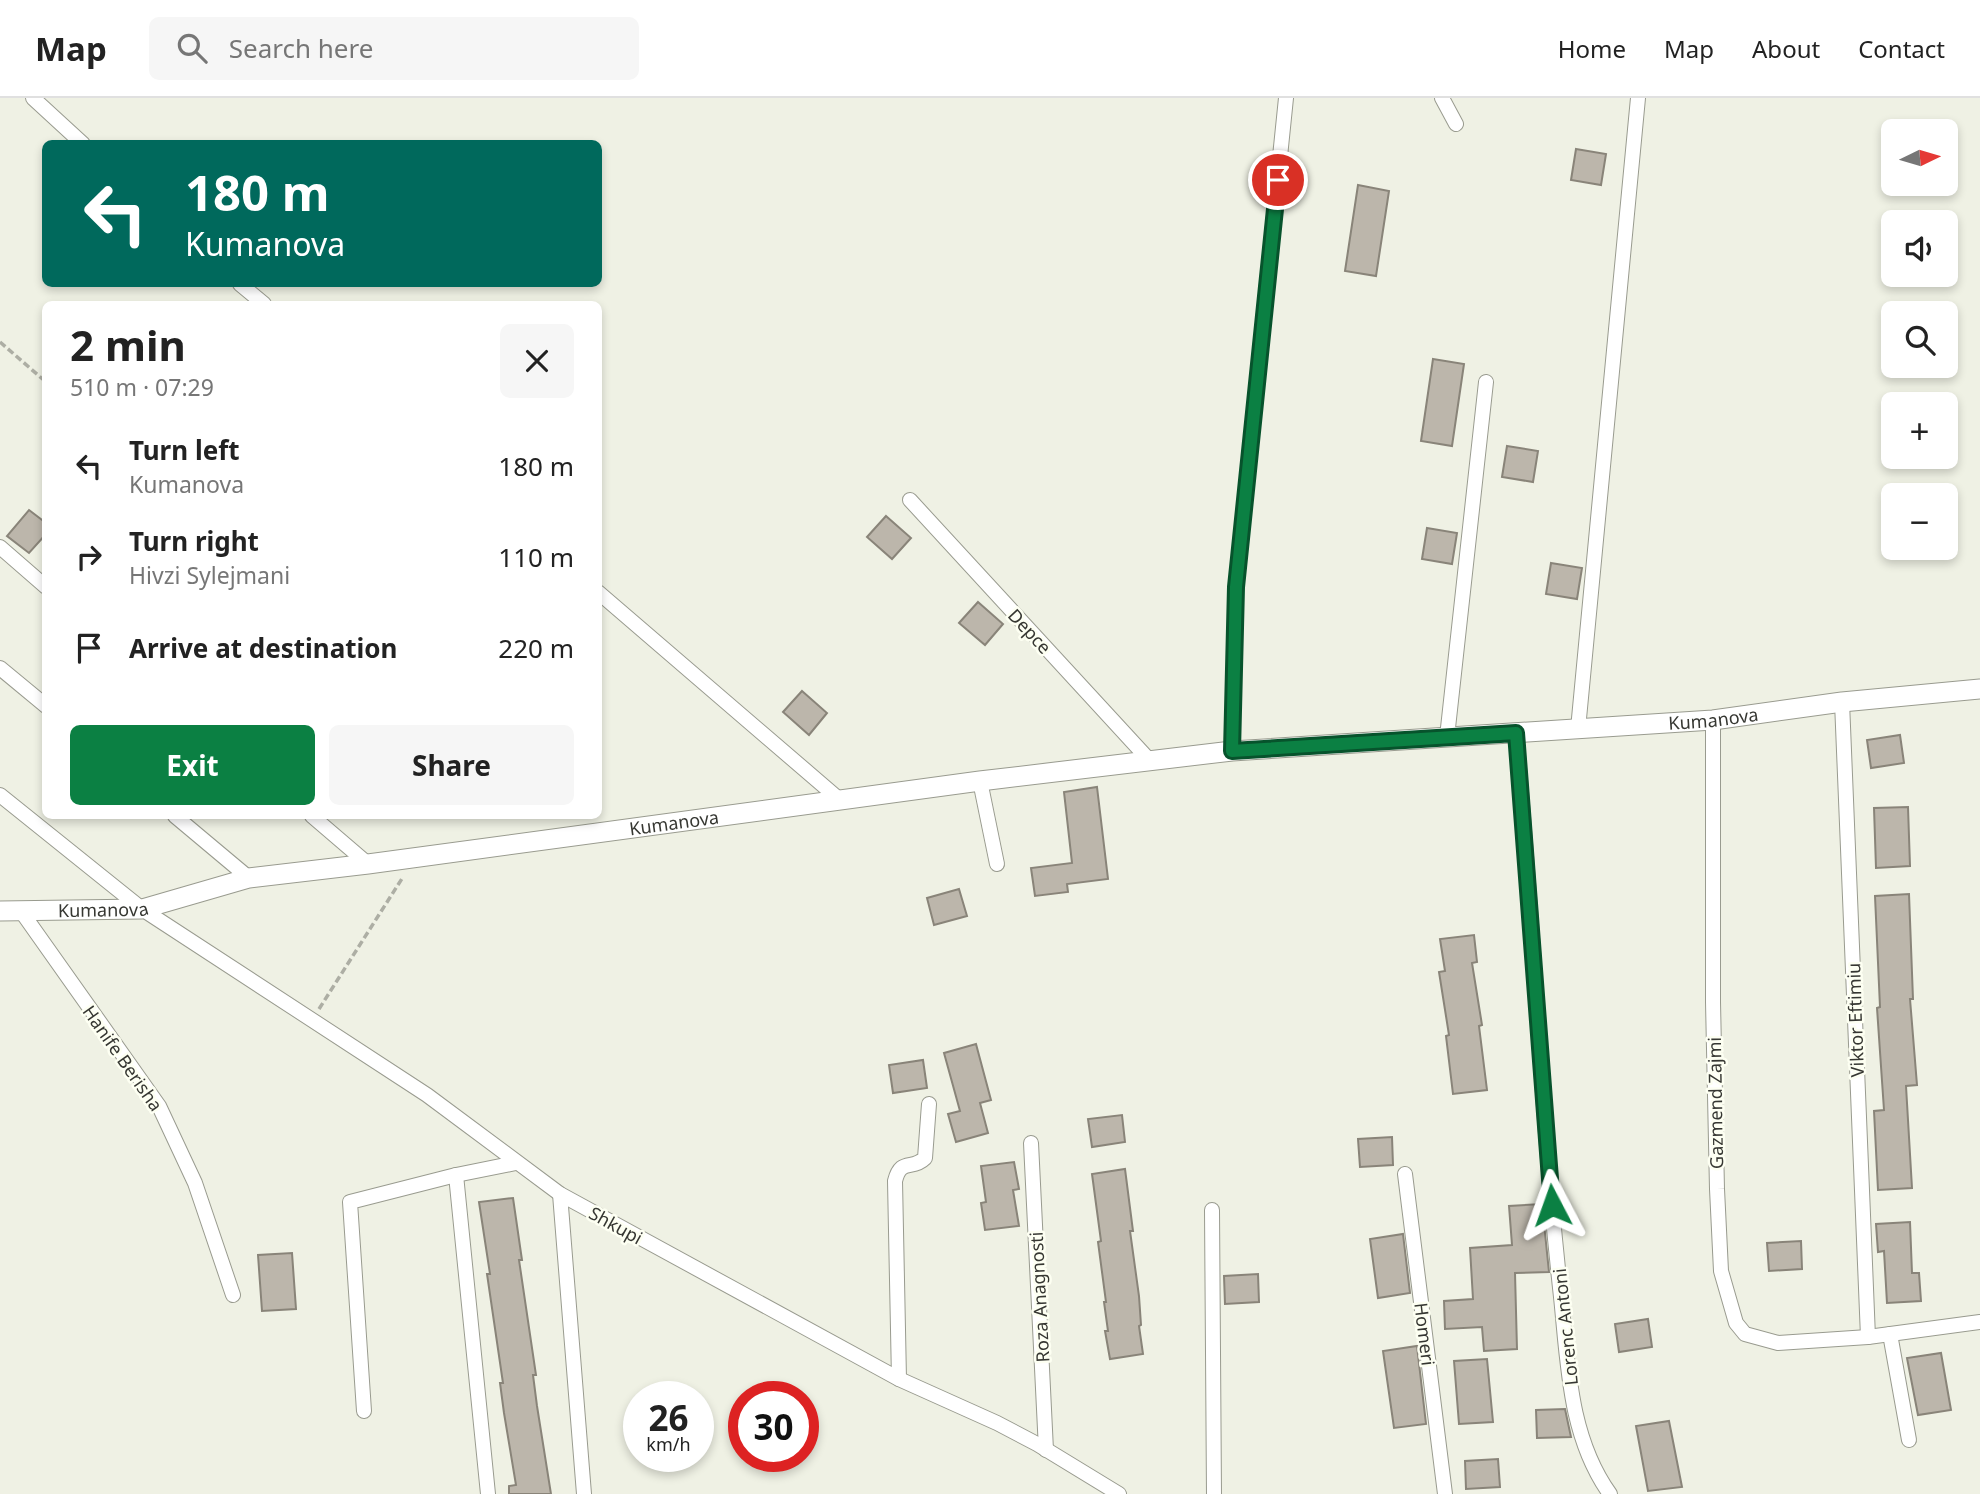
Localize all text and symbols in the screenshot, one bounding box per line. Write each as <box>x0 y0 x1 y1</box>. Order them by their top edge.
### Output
search box <box>149 17 639 80</box>
text: Map <box>35 26 107 71</box>
icon: search <box>173 29 211 67</box>
text: Search here <box>229 30 373 66</box>
text: Home <box>1558 32 1626 65</box>
text: Map <box>1664 32 1714 65</box>
text: About <box>1752 32 1820 65</box>
text: Contact <box>1858 32 1945 65</box>
north arrow <box>1881 119 1958 196</box>
map controls <box>1881 119 1958 560</box>
pin <box>1248 150 1308 210</box>
text: 180 m <box>185 159 330 225</box>
icon: arrive <box>1259 161 1297 199</box>
icon: left <box>70 168 161 259</box>
button: sound <box>1881 210 1958 287</box>
text: Kumanova <box>185 222 345 265</box>
button: search <box>1881 301 1958 378</box>
text: 2 min <box>70 316 186 373</box>
button: close <box>500 324 574 398</box>
text: 510 m · 07:29 <box>70 371 214 403</box>
button: + <box>1881 392 1958 469</box>
text: Turn left <box>129 432 240 468</box>
icon: left <box>70 447 108 485</box>
text: 180 m <box>498 448 574 484</box>
text: Kumanova <box>129 468 244 500</box>
button: − <box>1881 483 1958 560</box>
text: Turn right <box>129 523 259 559</box>
icon: right <box>70 538 108 576</box>
text: 110 m <box>498 539 574 575</box>
text: Hivzi Sylejmani <box>129 559 290 591</box>
street label: Depce <box>1003 603 1057 659</box>
icon: arrive <box>70 629 108 667</box>
text: Arrive at destination <box>129 630 398 666</box>
text: 220 m <box>498 630 574 666</box>
street label: Kumanova <box>1668 702 1760 735</box>
button: Exit <box>70 725 315 805</box>
button: Share <box>329 725 574 805</box>
street label: Kumanova <box>628 805 720 840</box>
street label: Kumanova <box>58 896 151 922</box>
street label: Viktor Eftimiu <box>1841 962 1869 1078</box>
street label: Hanife Berisha <box>78 1000 168 1116</box>
street label: Gazmend Zajmi <box>1702 1037 1728 1169</box>
position arrow <box>1515 1168 1589 1242</box>
street label: Shkupi <box>585 1201 647 1249</box>
street label: Roza Anagnosti <box>1024 1231 1054 1363</box>
street label: Lorenc Antoni <box>1547 1267 1583 1387</box>
street label: Homeri <box>1409 1301 1441 1367</box>
speed limit sign: 30 <box>728 1381 819 1472</box>
text: 26 <box>648 1394 689 1441</box>
text: km/h <box>646 1432 691 1456</box>

